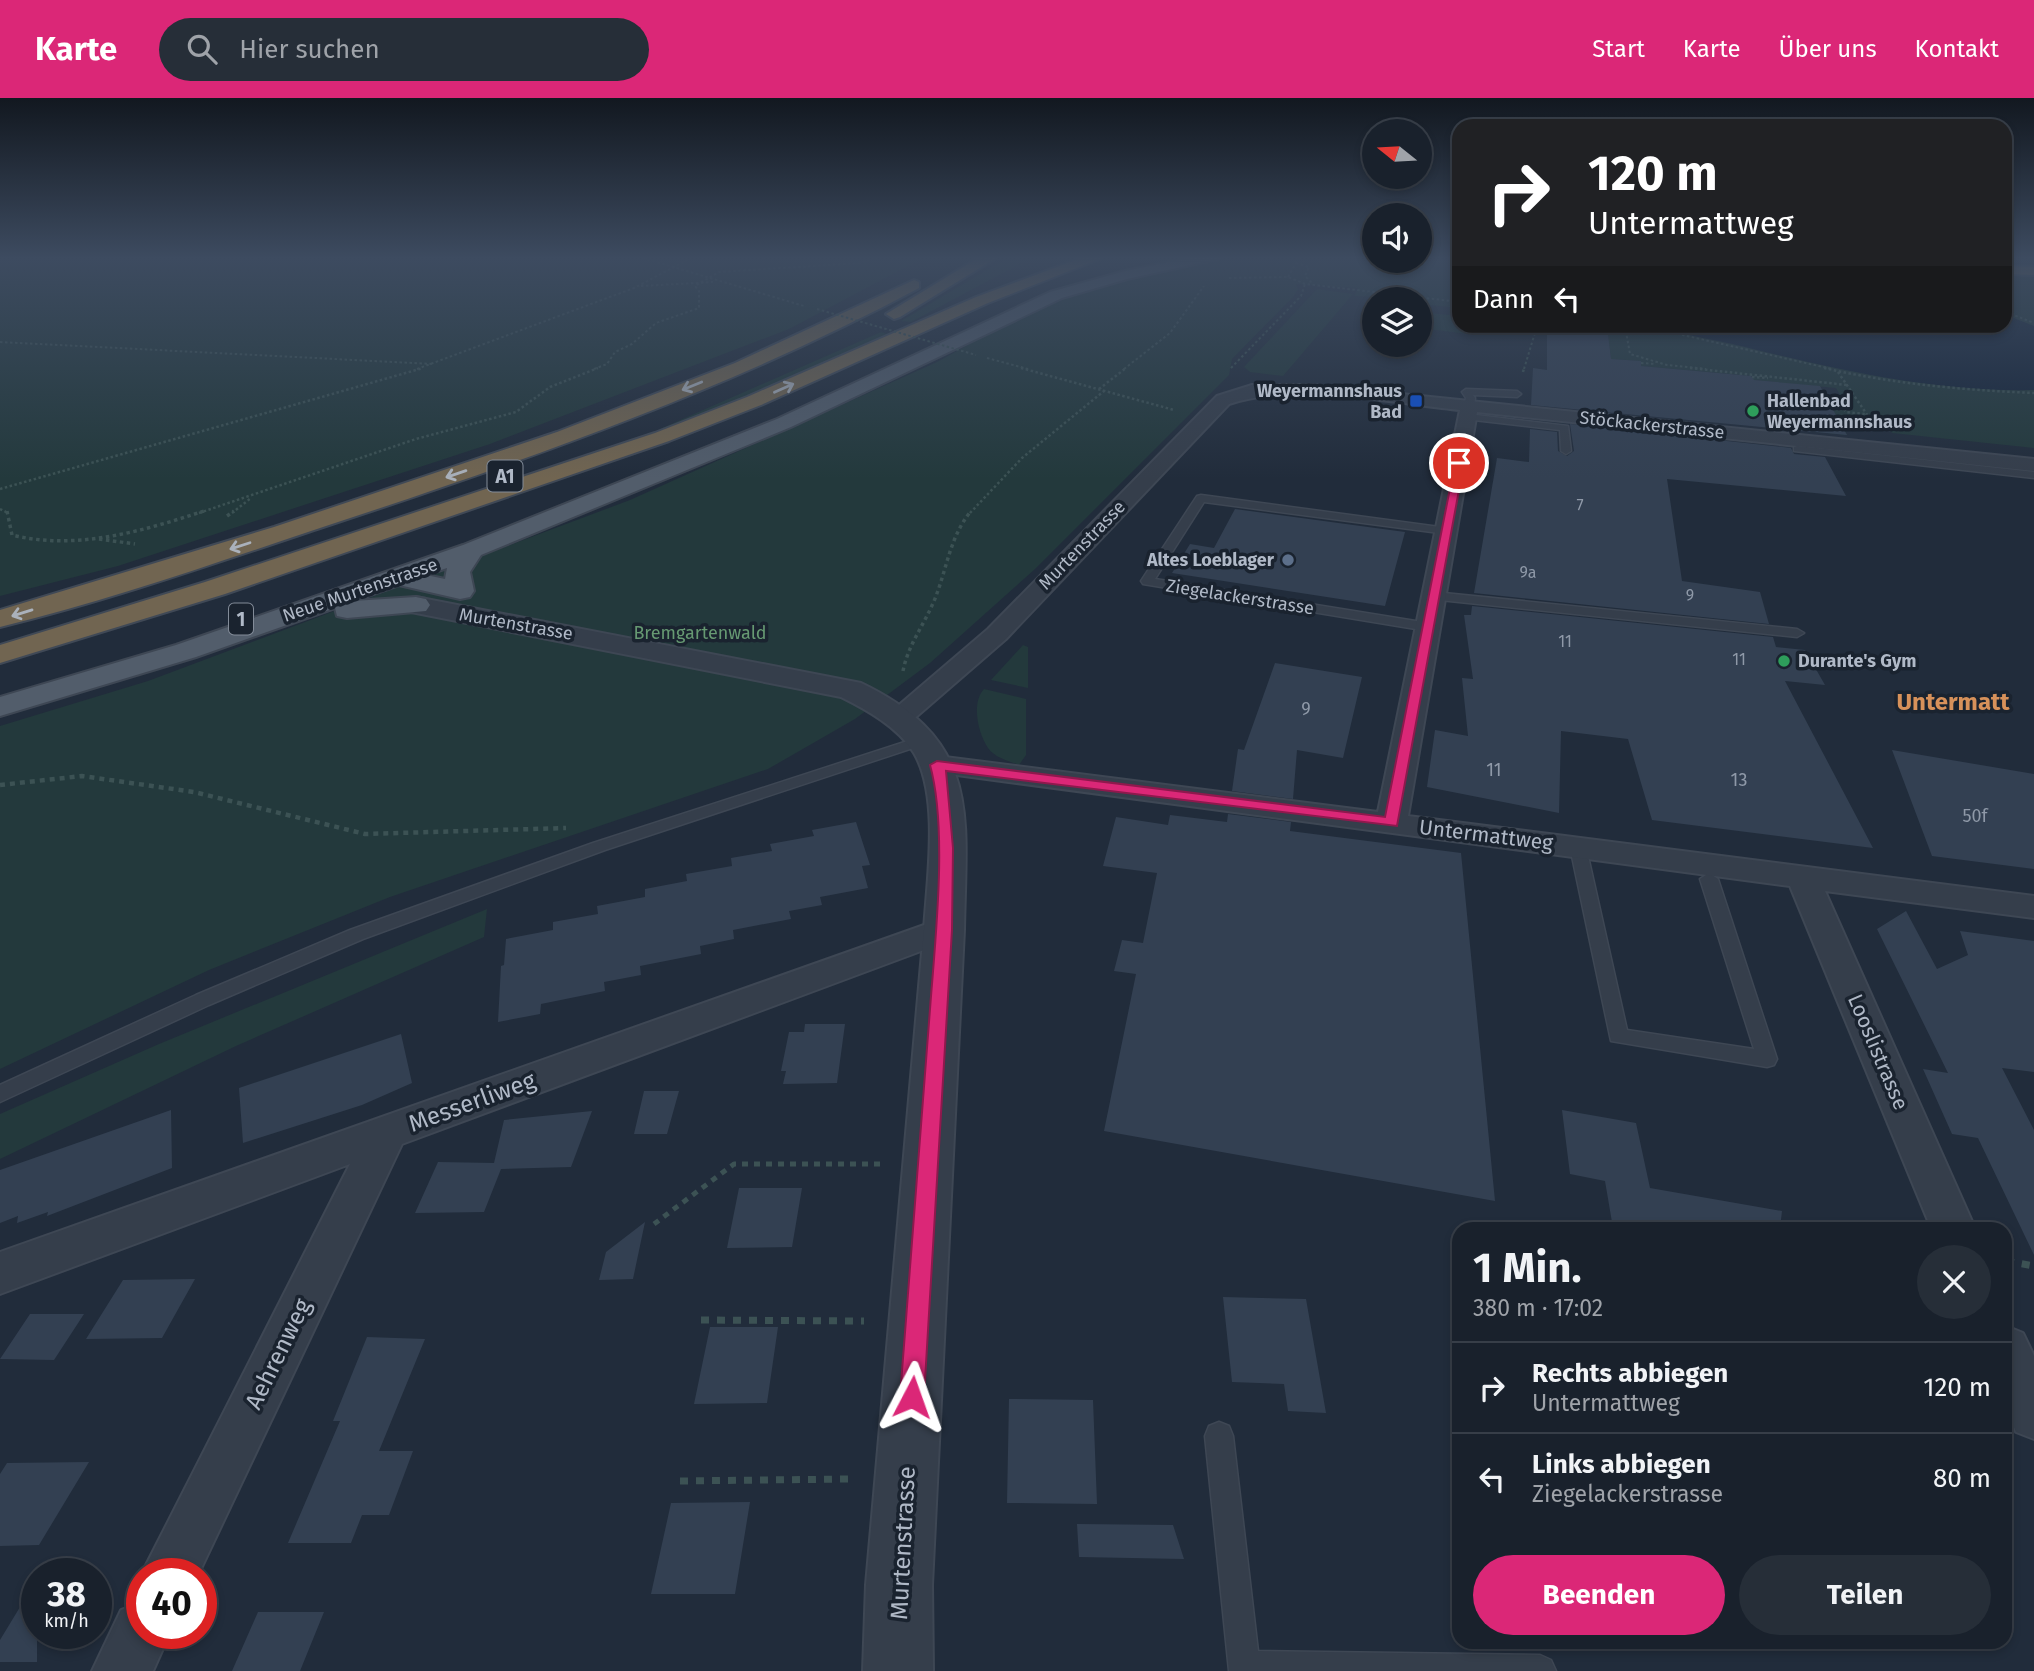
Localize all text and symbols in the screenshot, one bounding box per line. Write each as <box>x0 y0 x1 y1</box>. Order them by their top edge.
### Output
search box <box>159 18 649 81</box>
text: Karte <box>35 29 117 69</box>
icon: search <box>183 30 221 68</box>
text: Hier suchen <box>239 34 380 65</box>
text: Start <box>1592 35 1645 63</box>
text: Karte <box>1683 35 1741 63</box>
text: Über uns <box>1779 35 1877 63</box>
text: Kontakt <box>1915 35 1999 63</box>
north arrow <box>1362 119 1432 189</box>
map controls <box>1362 119 1432 357</box>
text: 120 m <box>1588 144 1718 203</box>
icon: right <box>1473 147 1564 238</box>
button: sound <box>1362 203 1432 273</box>
text: Untermattweg <box>1588 204 1794 242</box>
icon: left <box>1548 280 1586 318</box>
text: Dann <box>1473 284 1534 315</box>
button: layers <box>1362 287 1432 357</box>
place label: Weyermannshaus Bad <box>1257 380 1402 423</box>
one-way arrow <box>682 381 703 394</box>
one-way arrow <box>772 381 794 394</box>
place label: Hallenbad Weyermannshaus <box>1767 390 1912 433</box>
marker: Weyermannshaus Bad <box>1408 393 1424 409</box>
marker: Hallenbad Weyermannshaus <box>1745 403 1761 419</box>
street label: Stöckackerstrasse <box>1579 406 1725 444</box>
pin <box>1429 433 1489 493</box>
icon: arrive <box>1440 444 1478 482</box>
road number: A1 <box>488 460 522 492</box>
one-way arrow <box>445 469 467 481</box>
street label: Murtenstrasse <box>1034 496 1130 594</box>
house number: 7 <box>1576 496 1584 515</box>
one-way arrow <box>229 540 251 553</box>
place label: Altes Loeblager <box>1146 549 1275 571</box>
marker: Altes Loeblager <box>1280 552 1296 568</box>
street label: Neue Murtenstrasse <box>280 553 440 627</box>
house number: 9a <box>1520 563 1536 582</box>
street label: Ziegelackerstrasse <box>1164 574 1316 620</box>
house number: 9 <box>1686 586 1694 605</box>
street label: Murtenstrasse <box>457 603 575 645</box>
road number: 1 <box>229 604 253 634</box>
one-way arrow <box>12 607 34 620</box>
park label: Bremgartenwald <box>633 622 767 644</box>
house number: 11 <box>1558 632 1572 651</box>
house number: 11 <box>1732 650 1746 669</box>
place label: Durante's Gym <box>1798 650 1916 672</box>
marker: Durante's Gym <box>1776 653 1792 669</box>
district label: Untermatt <box>1896 688 2010 716</box>
house number: 9 <box>1301 698 1311 720</box>
house number: 11 <box>1486 759 1502 781</box>
house number: 13 <box>1731 769 1747 791</box>
house number: 50f <box>1962 805 1990 827</box>
street label: Untermattweg <box>1417 814 1555 856</box>
street label: Looslistrasse <box>1842 990 1914 1114</box>
street label: Messerliweg <box>405 1066 540 1138</box>
text: 1 Min. <box>1473 1243 1582 1293</box>
button: close <box>1917 1245 1991 1319</box>
street label: Aehrenweg <box>239 1294 317 1414</box>
text: 380 m · 17:02 <box>1473 1294 1603 1322</box>
text: Rechts abbiegen <box>1532 1358 1728 1389</box>
position arrow <box>875 1360 949 1434</box>
icon: right <box>1473 1369 1511 1407</box>
text: 120 m <box>1923 1372 1991 1403</box>
text: Untermattweg <box>1532 1389 1680 1417</box>
text: Links abbiegen <box>1532 1449 1711 1480</box>
icon: left <box>1473 1460 1511 1498</box>
text: 80 m <box>1933 1463 1991 1494</box>
street label: Murtenstrasse <box>885 1466 921 1620</box>
text: Ziegelackerstrasse <box>1532 1480 1723 1508</box>
button: Beenden <box>1473 1555 1725 1635</box>
button: Teilen <box>1739 1555 1991 1635</box>
speed limit sign: 40 <box>126 1558 217 1649</box>
text: 38 <box>47 1573 86 1615</box>
text: km/h <box>44 1610 89 1632</box>

